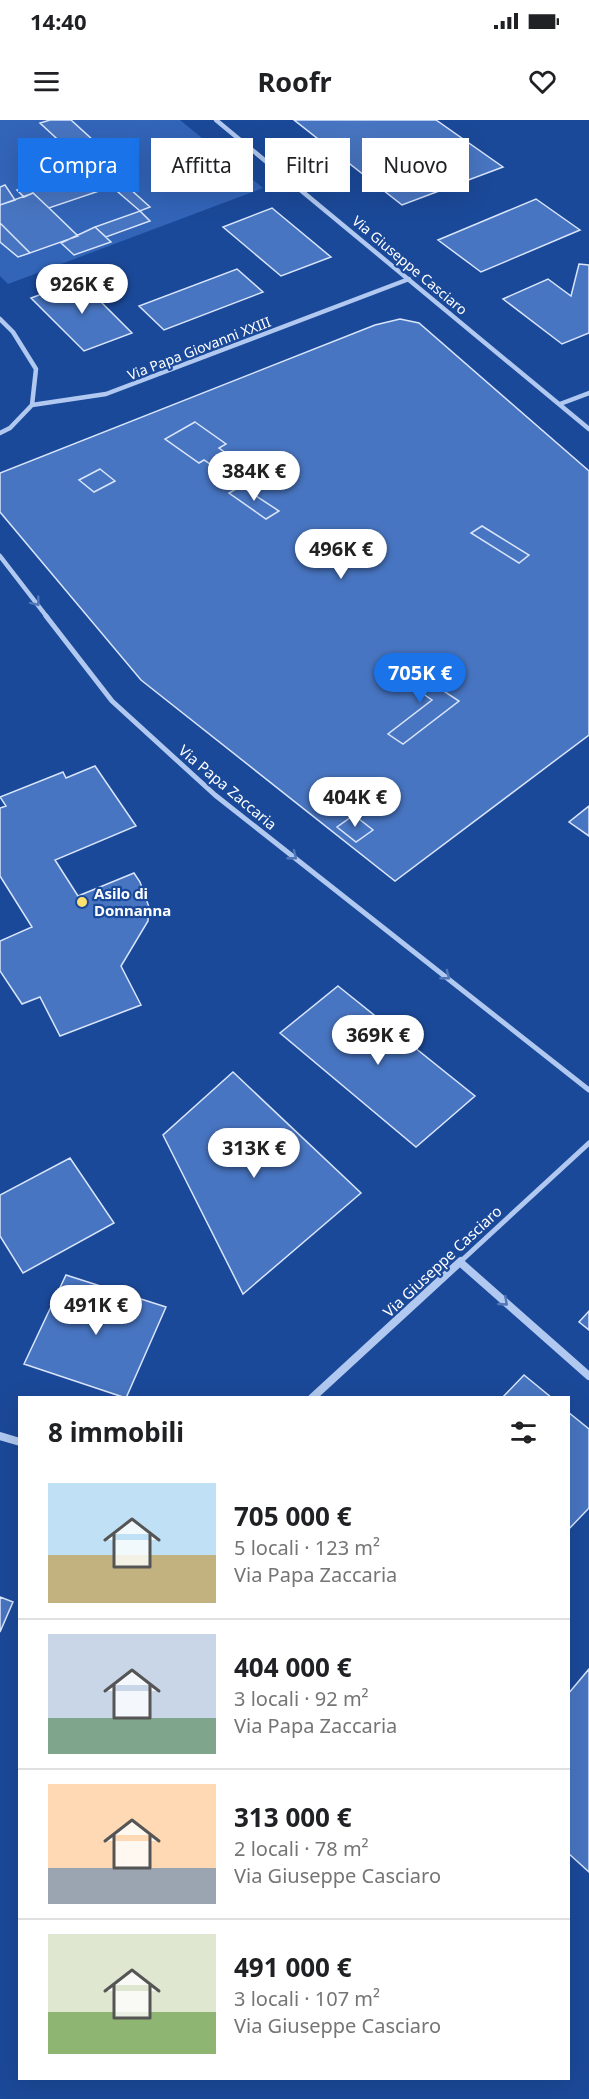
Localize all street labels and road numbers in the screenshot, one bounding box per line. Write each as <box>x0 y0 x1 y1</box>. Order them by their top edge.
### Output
street label: Via Giuseppe Casciaro <box>348 211 472 319</box>
street label: Via Papa Giovanni XXIII <box>125 312 274 384</box>
street label: Via Papa Zaccaria <box>175 740 281 834</box>
street label: Via Giuseppe Casciaro <box>378 1201 506 1321</box>

